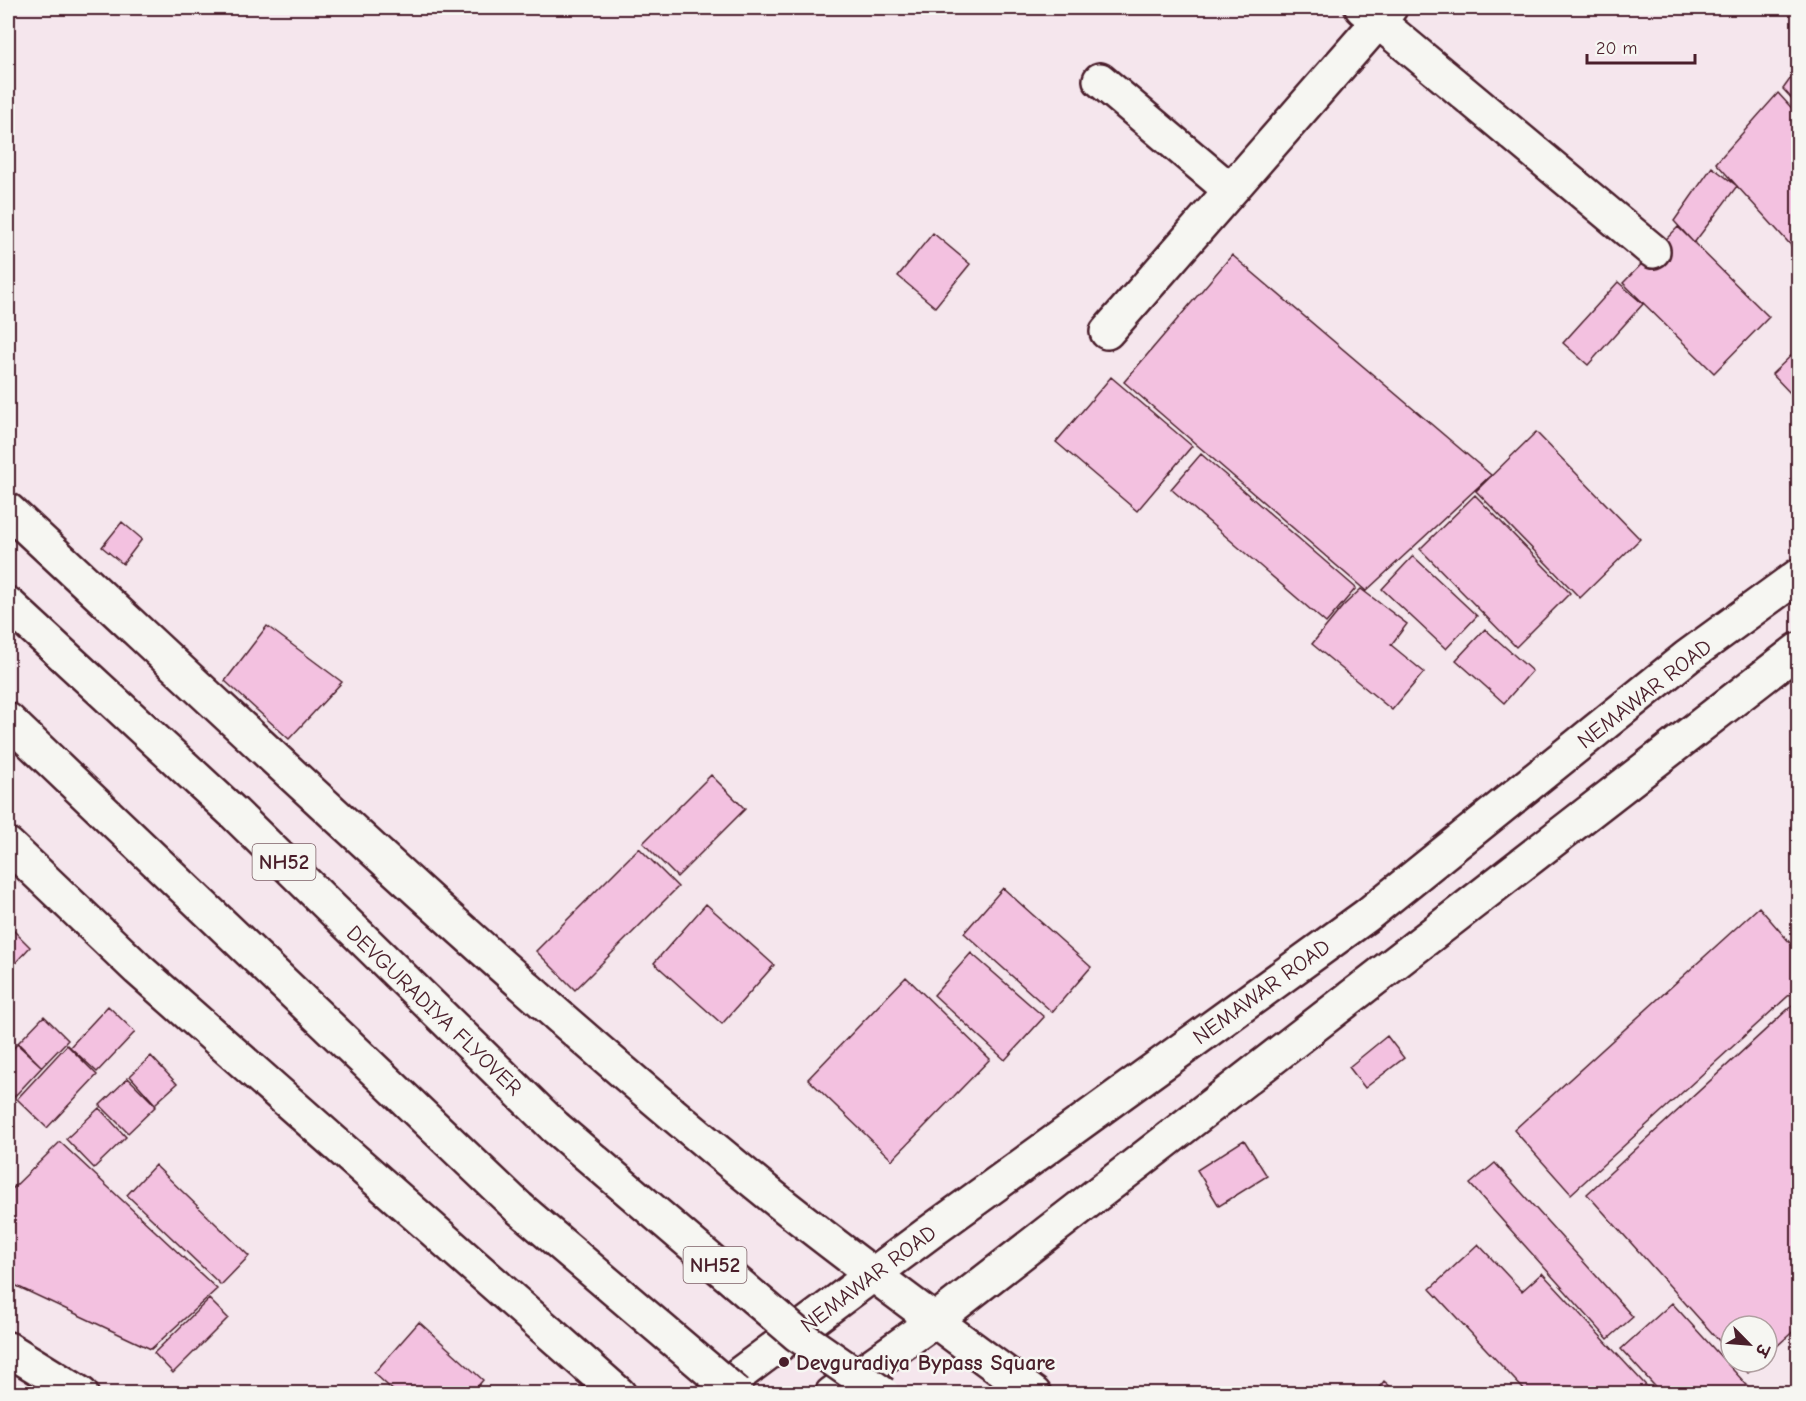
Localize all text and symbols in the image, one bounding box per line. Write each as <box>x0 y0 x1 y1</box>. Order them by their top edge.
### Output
scale bar <box>1587 27 1695 65</box>
text: 20 m <box>1596 38 1637 59</box>
street label: NEMAWAR ROAD <box>1572 633 1717 754</box>
road number: NH52 <box>252 844 316 880</box>
street label: DEVGURADIYA FLYOVER <box>341 920 527 1101</box>
street label: NEMAWAR ROAD <box>1188 933 1335 1050</box>
street label: NEMAWAR ROAD <box>796 1219 942 1338</box>
road number: NH52 <box>684 1247 746 1283</box>
north arrow <box>1719 1314 1779 1374</box>
text: उ <box>1751 1339 1773 1360</box>
place label: Devguradiya Bypass Square <box>796 1350 1056 1376</box>
marker: Devguradiya Bypass Square <box>777 1355 791 1369</box>

